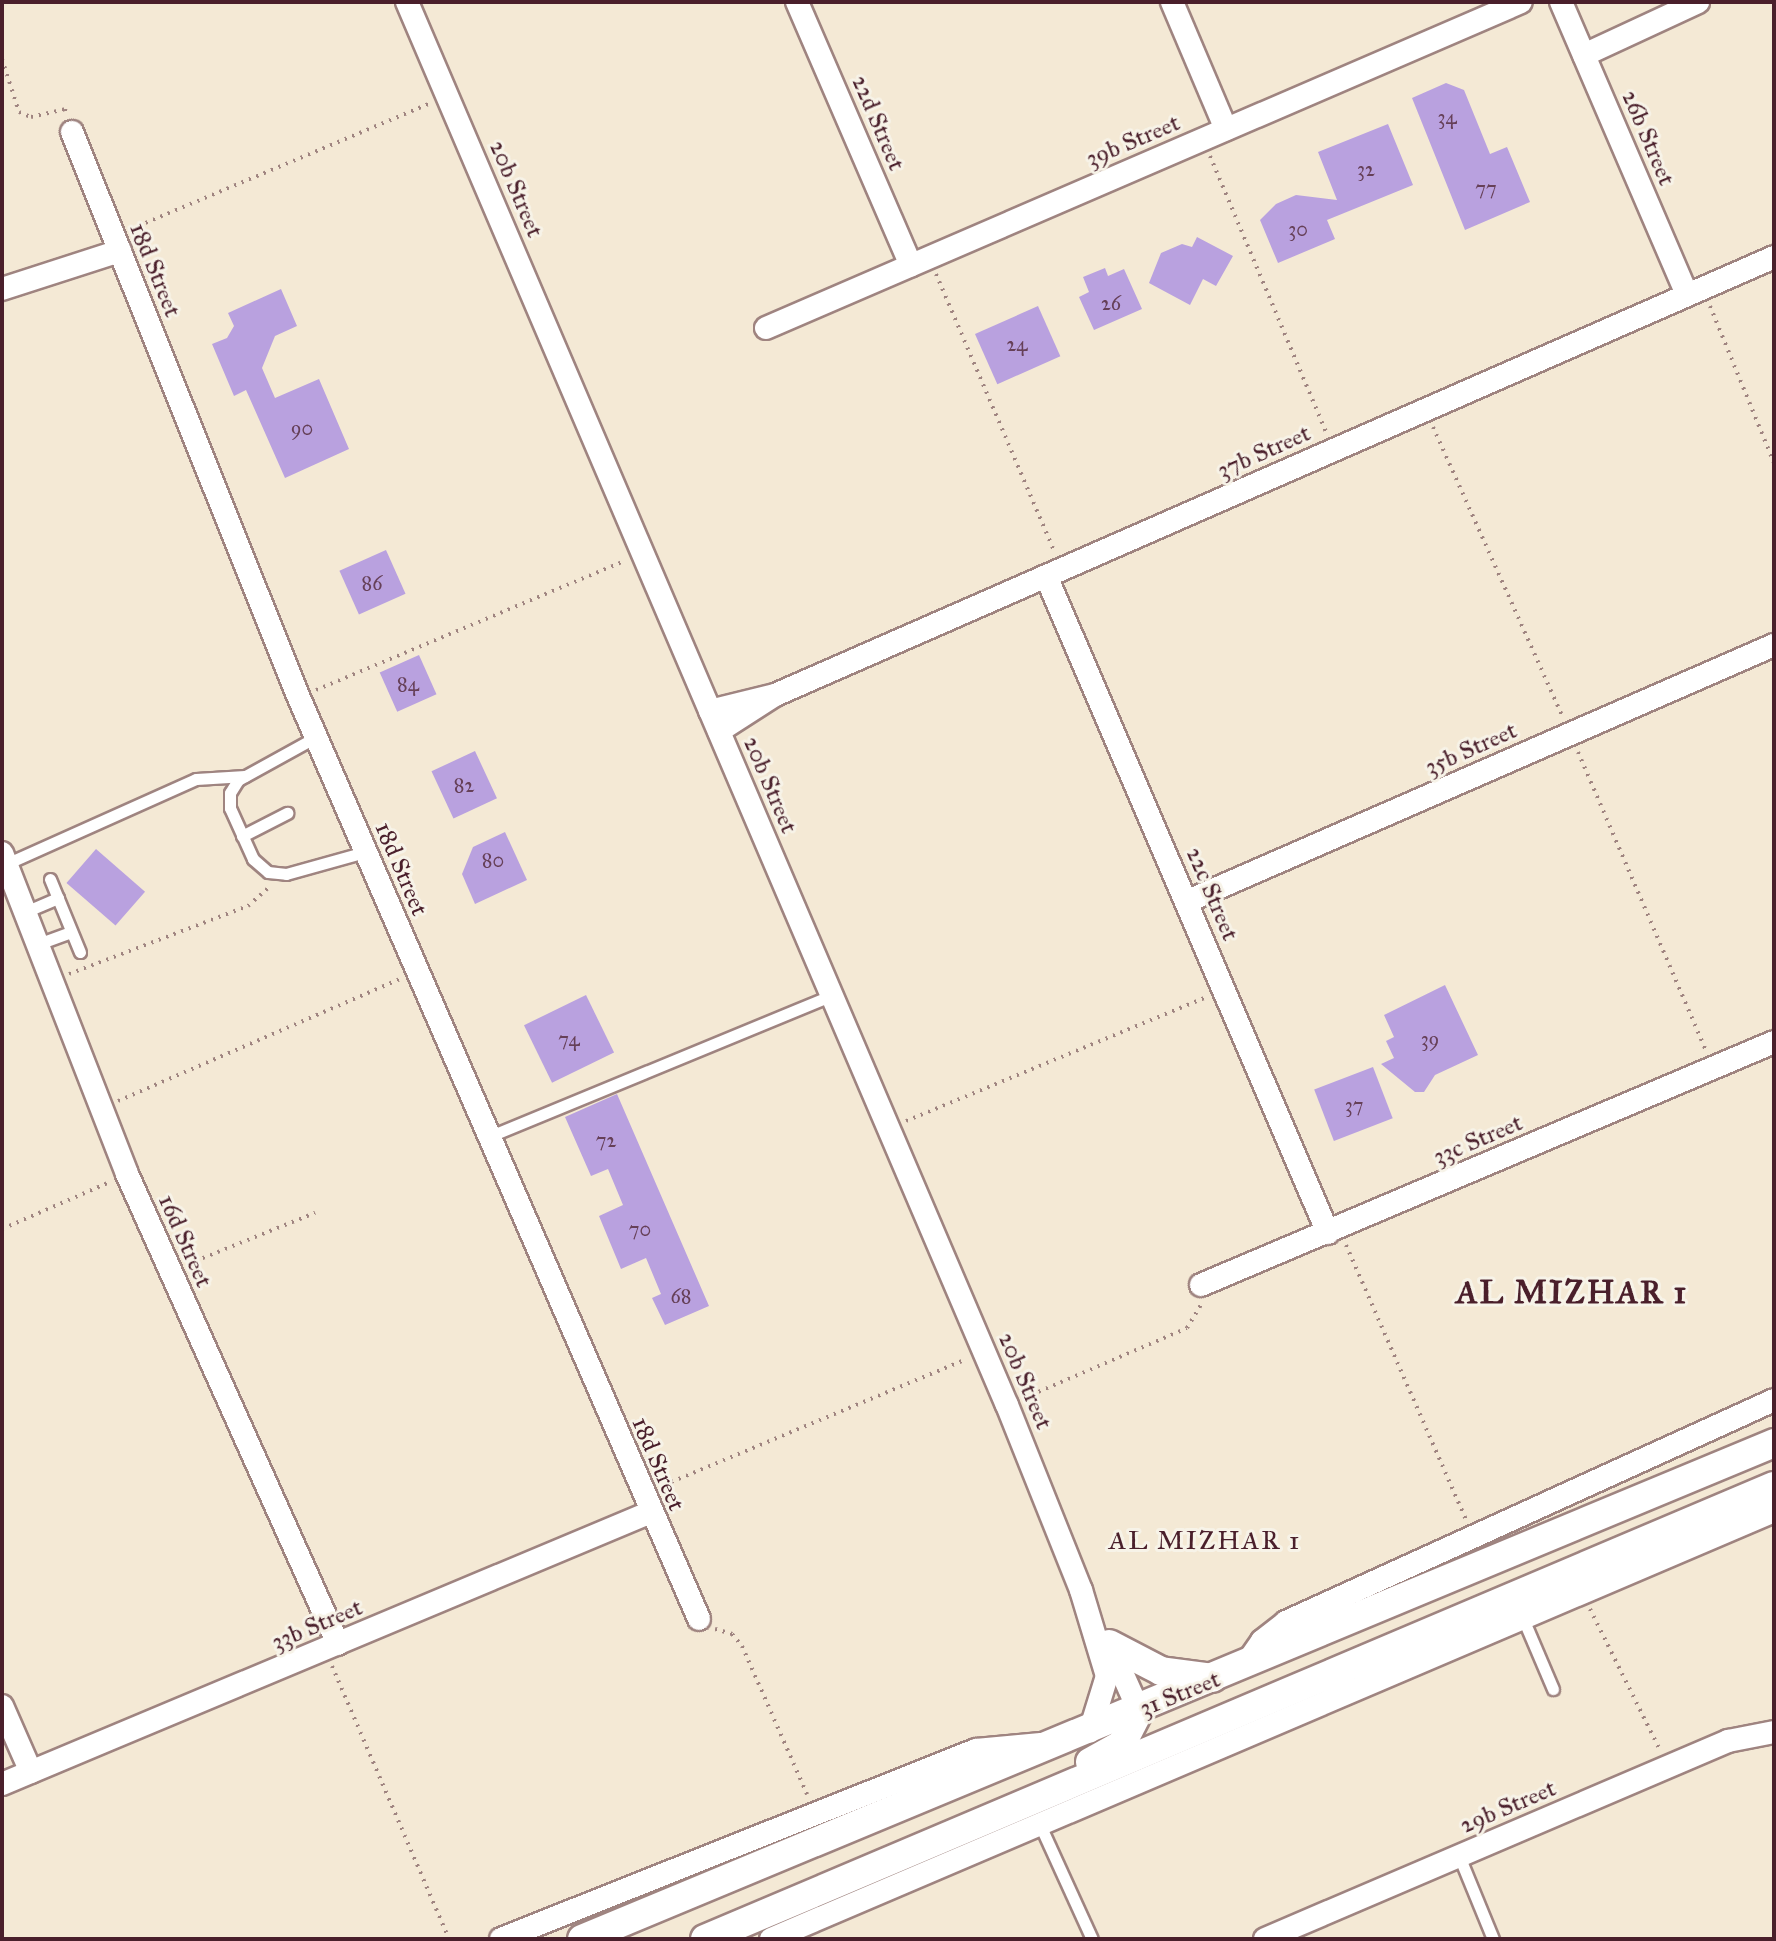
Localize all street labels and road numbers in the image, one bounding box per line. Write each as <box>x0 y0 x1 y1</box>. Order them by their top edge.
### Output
street label: 22d Street <box>845 71 911 175</box>
street label: 26b Street <box>1615 86 1681 190</box>
street label: 39b Street <box>1082 108 1184 174</box>
street label: 20b Street <box>483 136 549 242</box>
street label: 18d Street <box>123 219 187 321</box>
street label: 37b Street <box>1213 419 1315 485</box>
street label: 35b Street <box>1421 716 1521 782</box>
street label: 20b Street <box>737 732 803 838</box>
street label: 18d Street <box>368 818 434 920</box>
street label: 22c Street <box>1179 843 1245 945</box>
street label: 33c Street <box>1429 1108 1527 1172</box>
street label: 16d Street <box>152 1190 218 1292</box>
street label: 20b Street <box>992 1328 1058 1434</box>
street label: 18d Street <box>625 1413 691 1515</box>
street label: 33b Street <box>267 1593 367 1657</box>
street label: 31 Street <box>1136 1665 1224 1723</box>
street label: 29b Street <box>1456 1774 1560 1840</box>

